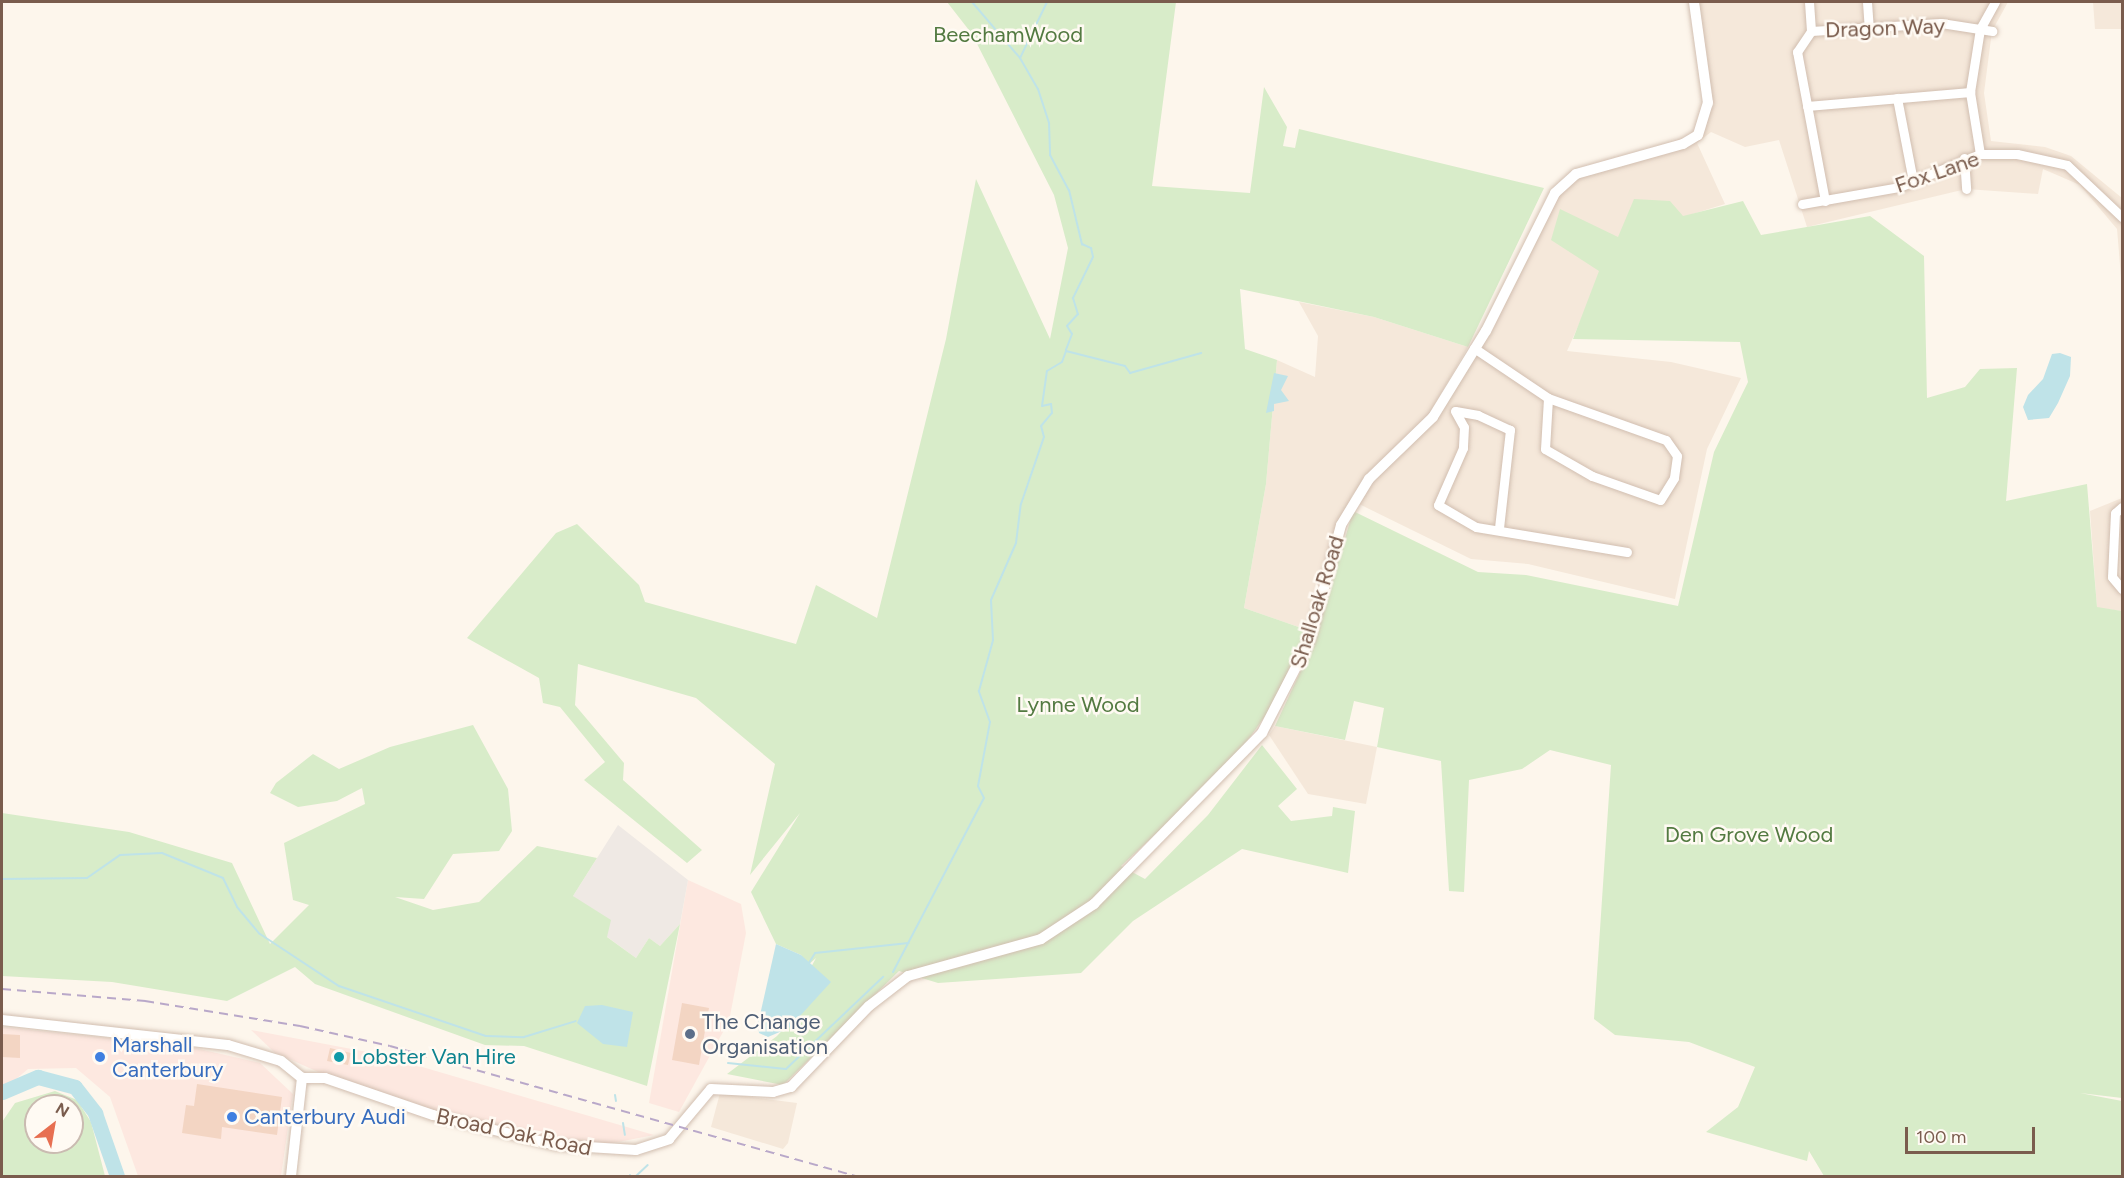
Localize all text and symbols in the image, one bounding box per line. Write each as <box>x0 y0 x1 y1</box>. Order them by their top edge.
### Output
street label: Dragon Way <box>1825 13 1945 43</box>
park label: BeechamWood <box>933 22 1083 48</box>
street label: Fox Lane <box>1891 145 1983 199</box>
street label: Shalloak Road <box>1284 532 1350 672</box>
park label: Lynne Wood <box>1016 692 1140 718</box>
park label: Den Grove Wood <box>1665 822 1833 848</box>
place label: The Change Organisation <box>702 1008 828 1060</box>
marker: The Change Organisation <box>683 1027 697 1041</box>
place label: Marshall Canterbury <box>112 1031 223 1082</box>
place label: Lobster Van Hire <box>351 1044 516 1070</box>
marker: Marshall Canterbury <box>93 1050 107 1064</box>
marker: Lobster Van Hire <box>332 1050 346 1064</box>
north arrow <box>24 1094 84 1154</box>
text: N <box>52 1099 73 1121</box>
street label: Broad Oak Road <box>434 1103 594 1161</box>
place label: Canterbury Audi <box>244 1104 406 1130</box>
marker: Canterbury Audi <box>225 1110 239 1124</box>
scale bar <box>1908 1115 2038 1153</box>
text: 100 m <box>1916 1126 1966 1148</box>

